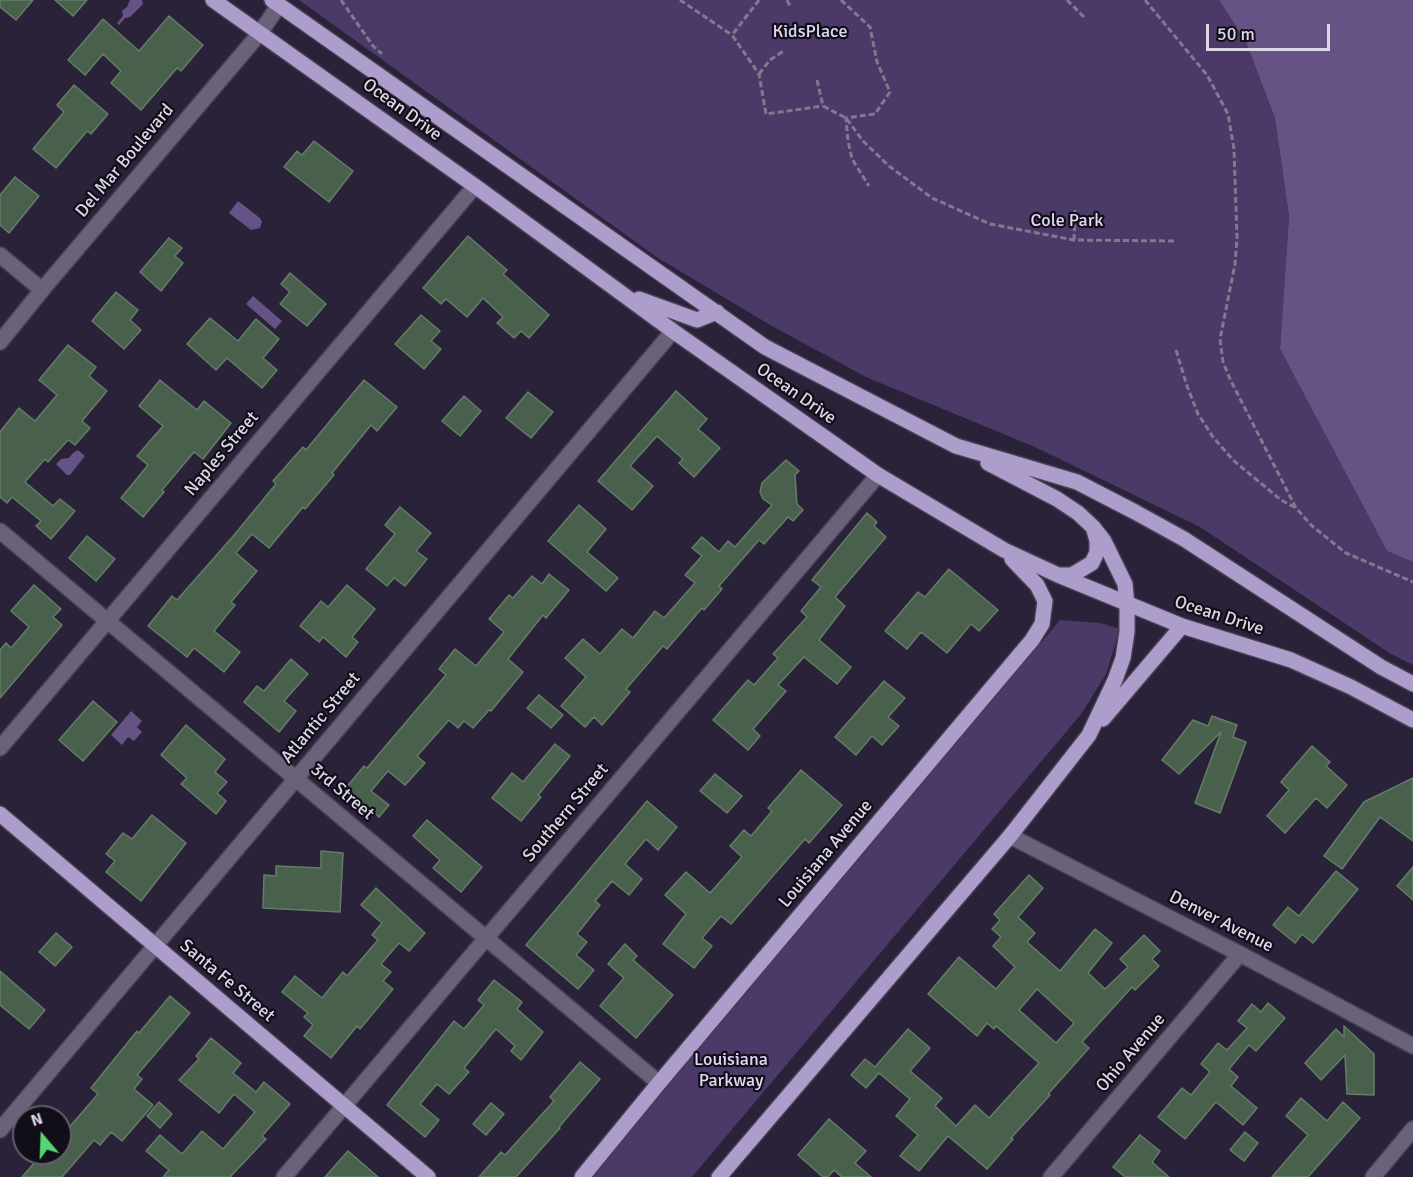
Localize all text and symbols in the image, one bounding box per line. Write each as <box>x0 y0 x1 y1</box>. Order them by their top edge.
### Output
scale bar <box>1209 12 1334 50</box>
park label: KidsPlace <box>773 21 847 43</box>
text: 50 m <box>1217 23 1255 45</box>
street label: Ocean Drive <box>358 74 446 146</box>
street label: Del Mar Boulevard <box>71 100 179 222</box>
park label: Cole Park <box>1031 210 1103 232</box>
street label: Ocean Drive <box>752 359 840 429</box>
street label: Naples Street <box>180 407 264 501</box>
street label: Ocean Drive <box>1172 591 1266 641</box>
street label: Atlantic Street <box>277 668 365 768</box>
street label: 3rd Street <box>306 759 378 825</box>
street label: Southern Street <box>519 759 613 867</box>
street label: Louisiana Avenue <box>775 796 877 912</box>
street label: Denver Avenue <box>1165 886 1277 958</box>
street label: Santa Fe Street <box>175 935 279 1027</box>
street label: Ohio Avenue <box>1092 1009 1170 1097</box>
park label: Louisiana Parkway <box>694 1049 768 1092</box>
north arrow <box>12 1105 72 1165</box>
text: N <box>28 1109 45 1131</box>

